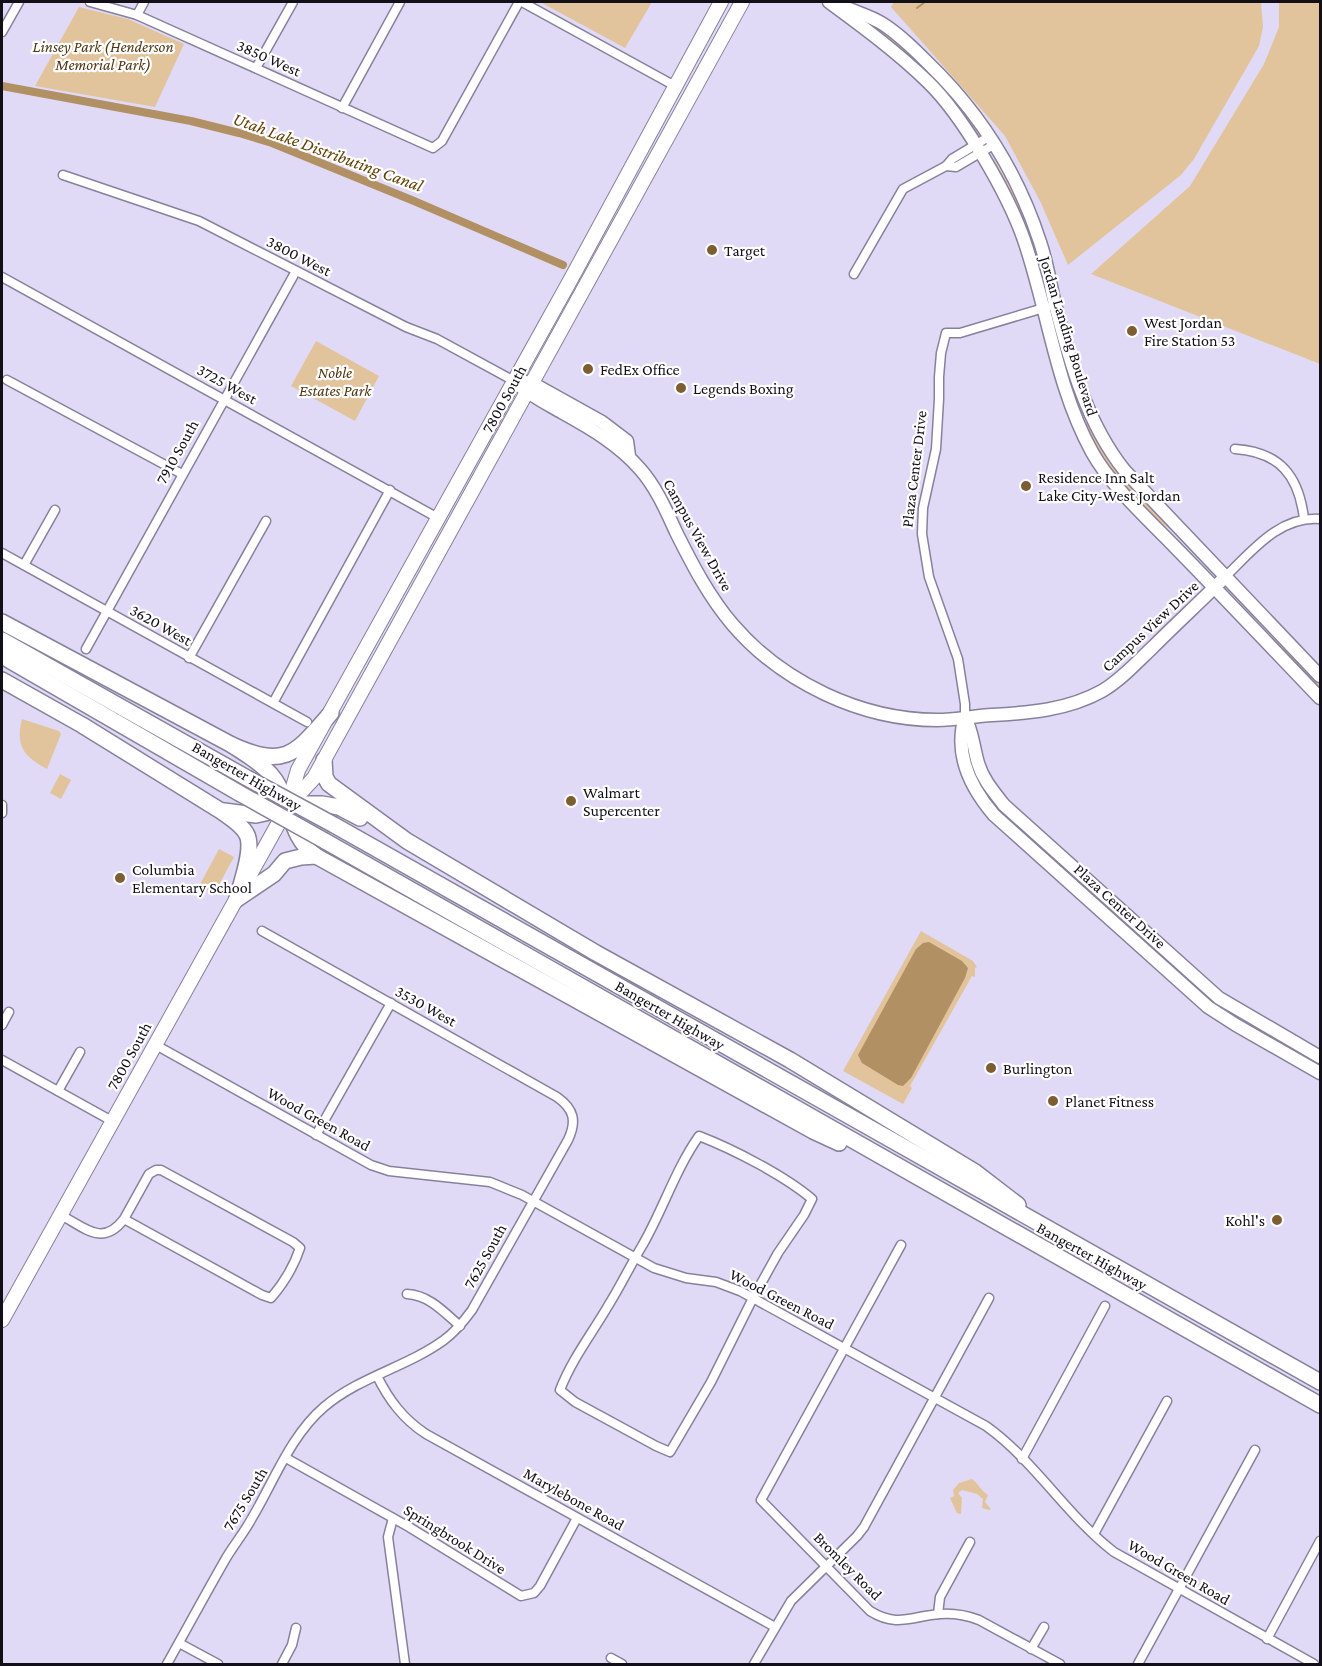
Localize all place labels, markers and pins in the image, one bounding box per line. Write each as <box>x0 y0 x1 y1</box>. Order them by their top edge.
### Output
place label: Target <box>724 242 766 260</box>
marker: Target <box>705 243 719 257</box>
place label: West Jordan Fire Station 53 <box>1144 314 1235 349</box>
marker: West Jordan Fire Station 53 <box>1125 324 1139 338</box>
place label: FedEx Office <box>600 361 680 378</box>
marker: FedEx Office <box>581 362 595 376</box>
place label: Legends Boxing <box>693 380 794 398</box>
marker: Legends Boxing <box>674 381 688 395</box>
place label: Residence Inn Salt Lake City-West Jordan <box>1038 469 1181 505</box>
marker: Residence Inn Salt Lake City-West Jordan <box>1019 479 1033 493</box>
place label: Walmart Supercenter <box>583 784 660 820</box>
marker: Walmart Supercenter <box>564 794 578 808</box>
place label: Columbia Elementary School <box>132 861 252 897</box>
marker: Columbia Elementary School <box>113 871 127 885</box>
place label: Burlington <box>1003 1060 1073 1078</box>
marker: Burlington <box>984 1061 998 1075</box>
place label: Planet Fitness <box>1065 1093 1154 1110</box>
marker: Planet Fitness <box>1046 1094 1060 1108</box>
place label: Kohl's <box>1225 1212 1265 1229</box>
marker: Kohl's <box>1270 1213 1284 1227</box>

